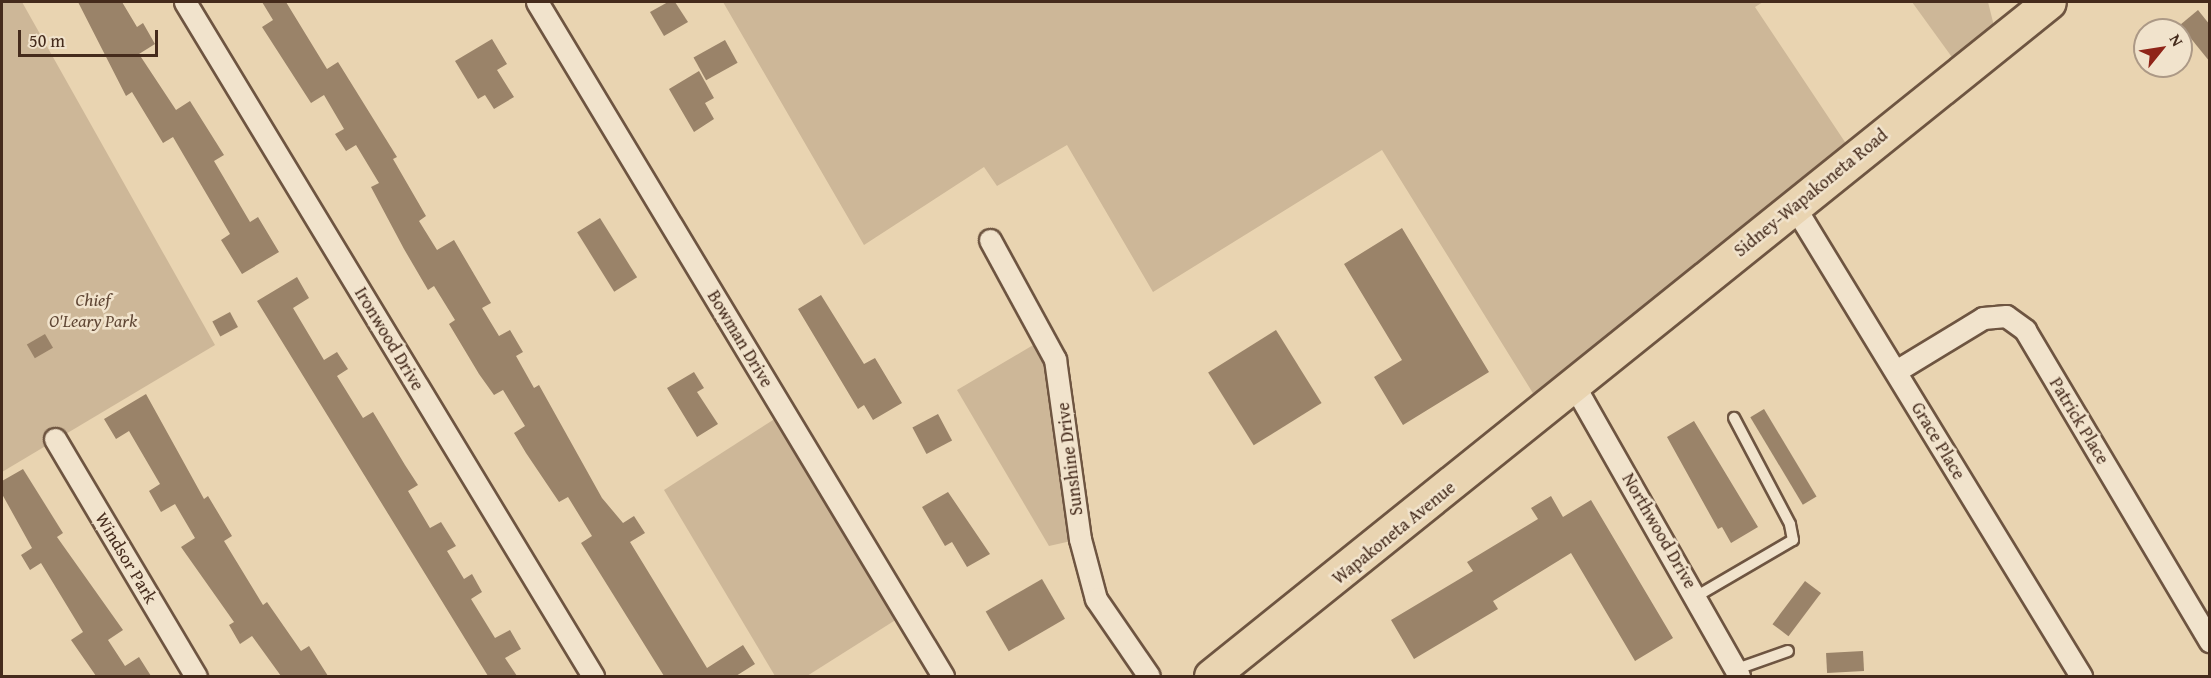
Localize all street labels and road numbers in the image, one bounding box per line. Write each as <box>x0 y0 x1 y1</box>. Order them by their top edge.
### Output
street label: Sidney-Wapakoneta Road <box>1730 124 1892 262</box>
street label: Ironwood Drive <box>350 283 428 395</box>
street label: Bowman Drive <box>703 286 777 392</box>
street label: Patrick Place <box>2045 374 2113 468</box>
street label: Grace Place <box>1906 398 1970 484</box>
street label: Sunshine Drive <box>1052 401 1088 517</box>
street label: Northwood Drive <box>1617 469 1701 593</box>
street label: Wapakoneta Avenue <box>1328 477 1460 589</box>
street label: Windsor Park <box>90 508 162 608</box>

